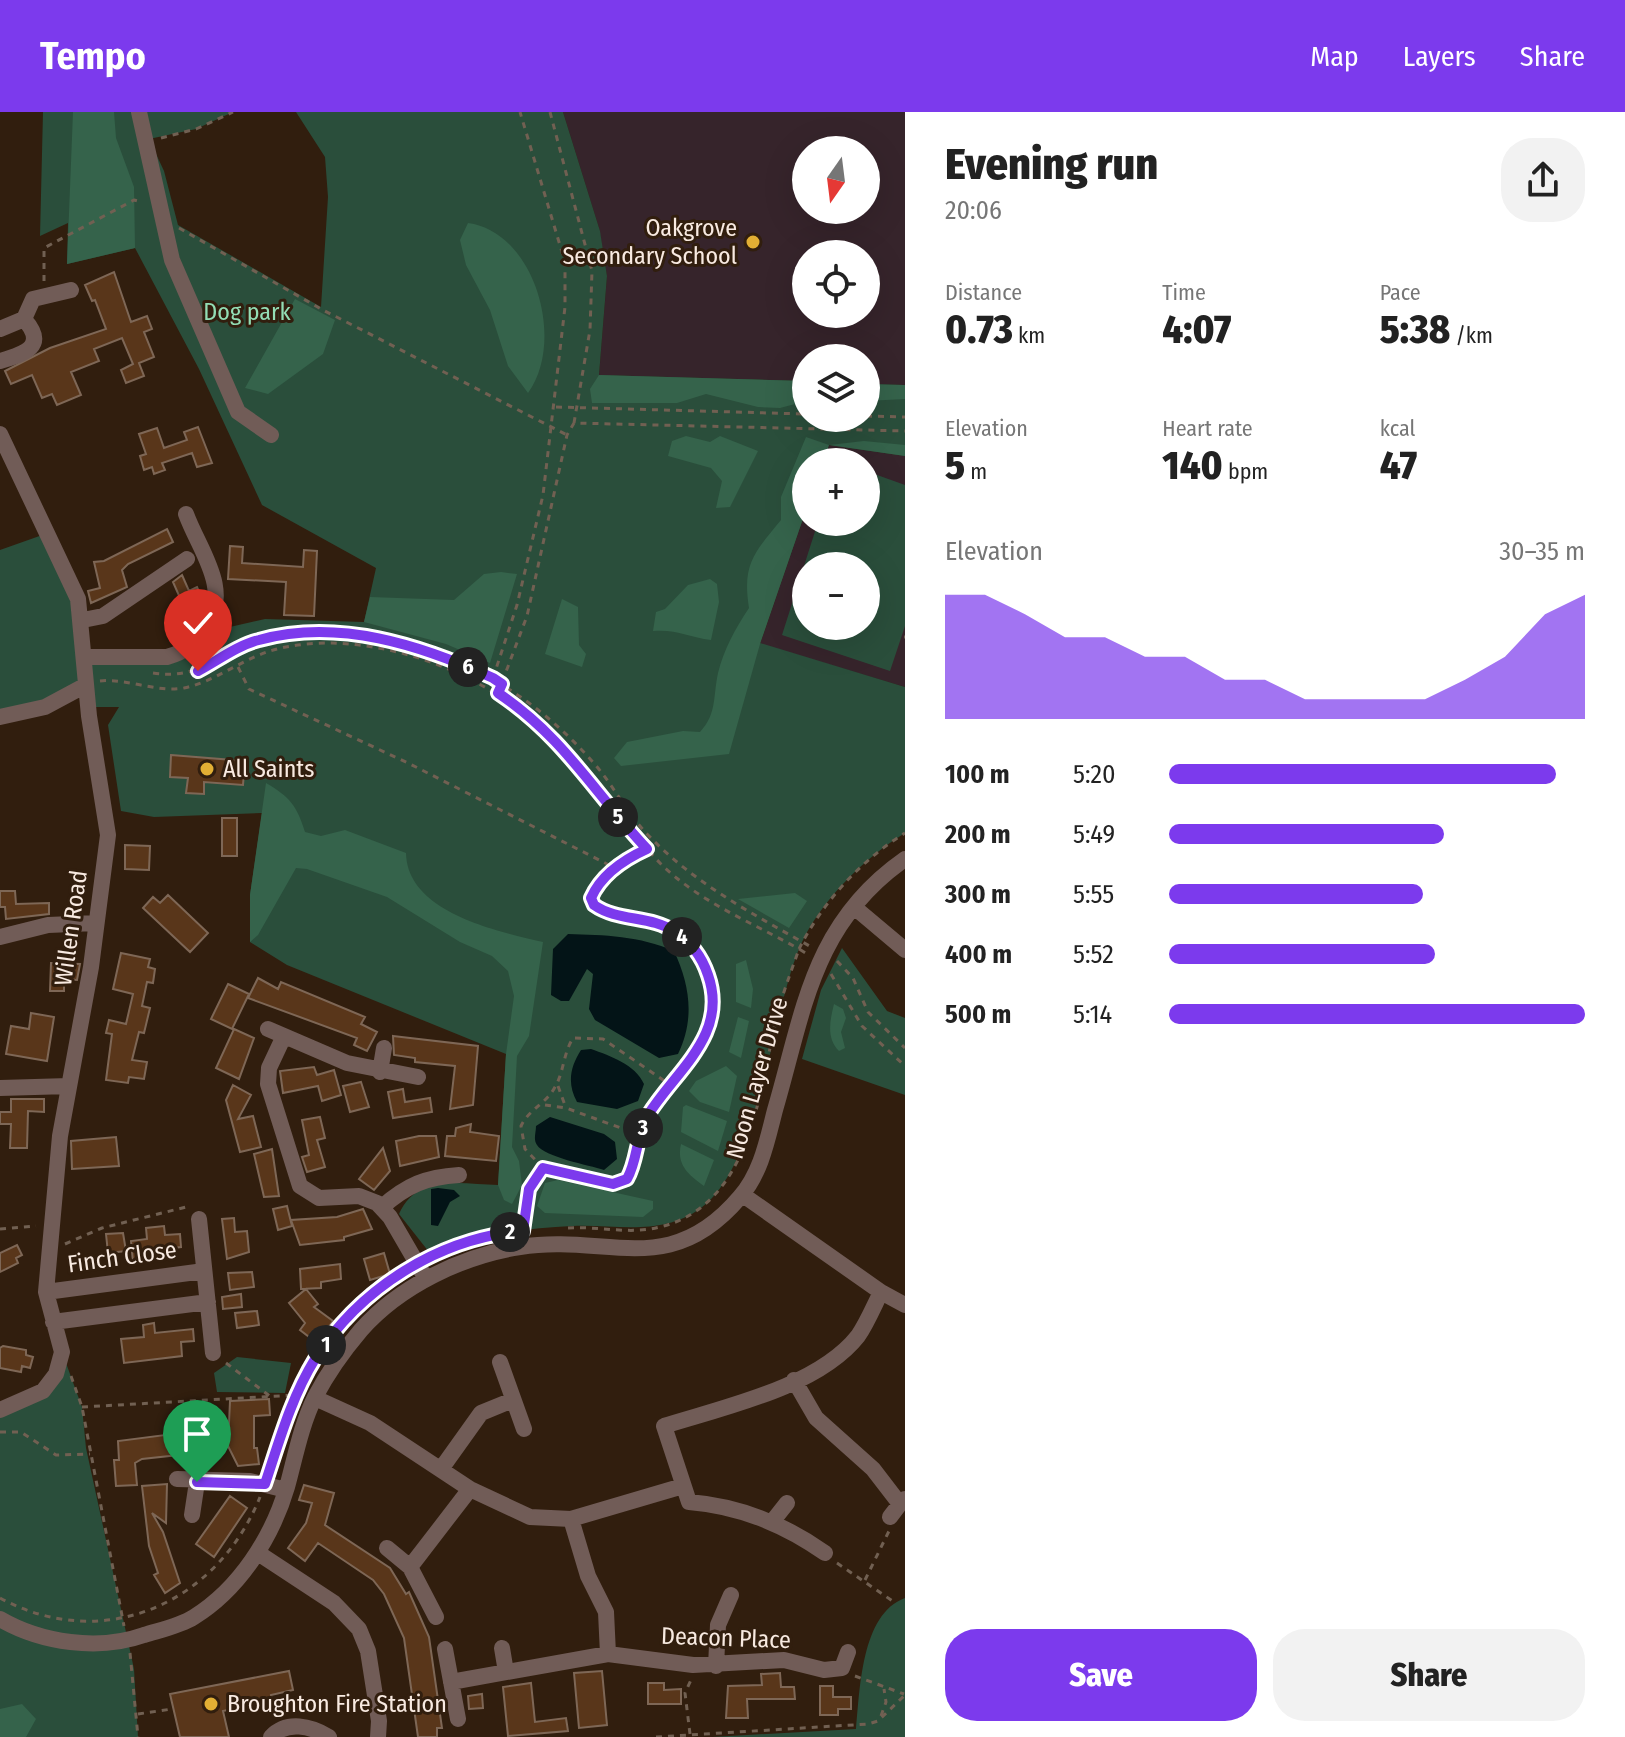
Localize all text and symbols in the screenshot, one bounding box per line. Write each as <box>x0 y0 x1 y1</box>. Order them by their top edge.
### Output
text: Tempo <box>40 33 146 79</box>
text: Map <box>1310 40 1359 73</box>
text: Layers <box>1403 40 1476 73</box>
text: Share <box>1520 40 1585 73</box>
north arrow <box>792 136 880 224</box>
map controls <box>792 136 880 640</box>
text: Evening run <box>945 138 1158 191</box>
button: share <box>1501 138 1585 222</box>
text: 20:06 <box>945 195 1002 226</box>
place label: Oakgrove Secondary School <box>562 214 737 270</box>
marker: Oakgrove Secondary School <box>744 233 762 251</box>
button: locate <box>792 240 880 328</box>
text: Distance <box>945 279 1022 306</box>
text: Time <box>1162 279 1206 306</box>
text: Pace <box>1380 279 1421 306</box>
park label: Dog park <box>203 298 291 326</box>
text: 0.73 <box>945 306 1013 354</box>
text: 4:07 <box>1162 306 1231 354</box>
text: 5:38 <box>1380 306 1450 354</box>
text: km <box>1013 322 1045 349</box>
text: /km <box>1450 322 1493 349</box>
button: layers <box>792 344 880 432</box>
text: Elevation <box>945 415 1028 442</box>
text: Heart rate <box>1162 415 1253 442</box>
text: kcal <box>1380 415 1415 442</box>
text: 5 <box>945 442 965 490</box>
text: 140 <box>1162 442 1223 490</box>
text: 47 <box>1380 442 1417 490</box>
button: + <box>792 448 880 536</box>
text: m <box>965 458 987 485</box>
text: bpm <box>1223 458 1268 485</box>
text: Elevation <box>945 536 1043 567</box>
text: 30–35 m <box>1499 536 1585 567</box>
button: − <box>792 552 880 640</box>
pin <box>164 589 232 671</box>
icon: check <box>176 601 220 645</box>
pin: 6 <box>448 647 488 687</box>
text: 6 <box>462 653 474 680</box>
place label: All Saints <box>223 755 314 783</box>
text: 100 m <box>945 759 1010 790</box>
text: 5:20 <box>1073 759 1115 790</box>
marker: All Saints <box>198 760 216 778</box>
pin: 5 <box>598 797 638 837</box>
text: 5 <box>613 803 623 830</box>
text: 200 m <box>945 819 1011 850</box>
text: 5:49 <box>1073 819 1115 850</box>
street label: Willen Road <box>49 868 93 988</box>
text: 300 m <box>945 879 1011 910</box>
text: 5:55 <box>1073 879 1114 910</box>
pin: 4 <box>662 917 702 957</box>
text: 4 <box>676 923 688 950</box>
text: 400 m <box>945 939 1012 970</box>
text: 5:52 <box>1073 939 1114 970</box>
street label: Noon Layer Drive <box>720 994 794 1162</box>
text: 500 m <box>945 999 1011 1030</box>
text: 5:14 <box>1073 999 1112 1030</box>
pin: 3 <box>623 1108 663 1148</box>
text: 3 <box>638 1114 648 1141</box>
pin: 2 <box>490 1212 530 1252</box>
text: 2 <box>505 1218 515 1245</box>
street label: Finch Close <box>66 1235 178 1279</box>
pin: 1 <box>306 1325 346 1365</box>
text: 1 <box>321 1331 331 1358</box>
pin <box>163 1400 231 1482</box>
icon: arrive <box>175 1412 219 1456</box>
street label: Deacon Place <box>661 1622 791 1654</box>
button: Save <box>945 1629 1257 1721</box>
button: Share <box>1273 1629 1585 1721</box>
place label: Broughton Fire Station <box>227 1690 447 1718</box>
marker: Broughton Fire Station <box>202 1695 220 1713</box>

